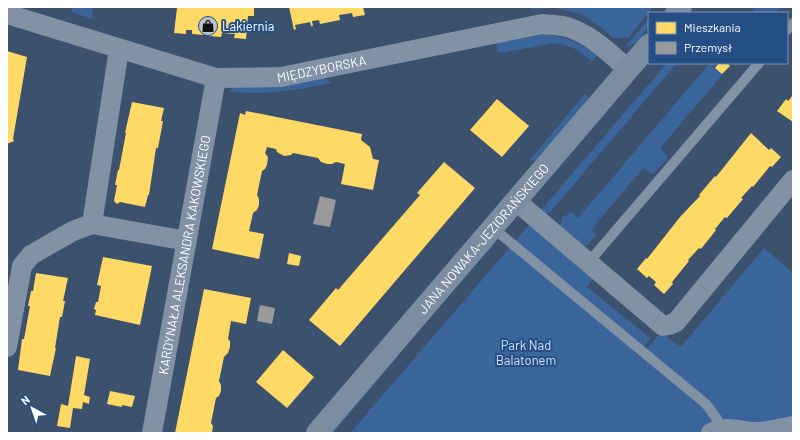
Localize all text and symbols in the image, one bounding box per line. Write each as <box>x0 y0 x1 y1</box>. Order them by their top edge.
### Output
legend <box>648 12 788 64</box>
shop icon: Lakiernia <box>197 15 219 37</box>
place label: Lakiernia <box>222 18 274 34</box>
text: Mieszkania <box>684 20 741 34</box>
text: Przemysł <box>684 40 732 54</box>
street label: MIĘDZYBORSKA <box>275 52 368 86</box>
street label: KARDYNAŁA ALEKSANDRA KAKOWSKIEGO <box>155 134 214 376</box>
street label: JANA NOWAKA-JEZIORAŃSKIEGO <box>415 160 552 317</box>
park label: Park Nad Balatonem <box>496 337 556 368</box>
north arrow <box>12 388 52 428</box>
text: N <box>18 393 32 407</box>

